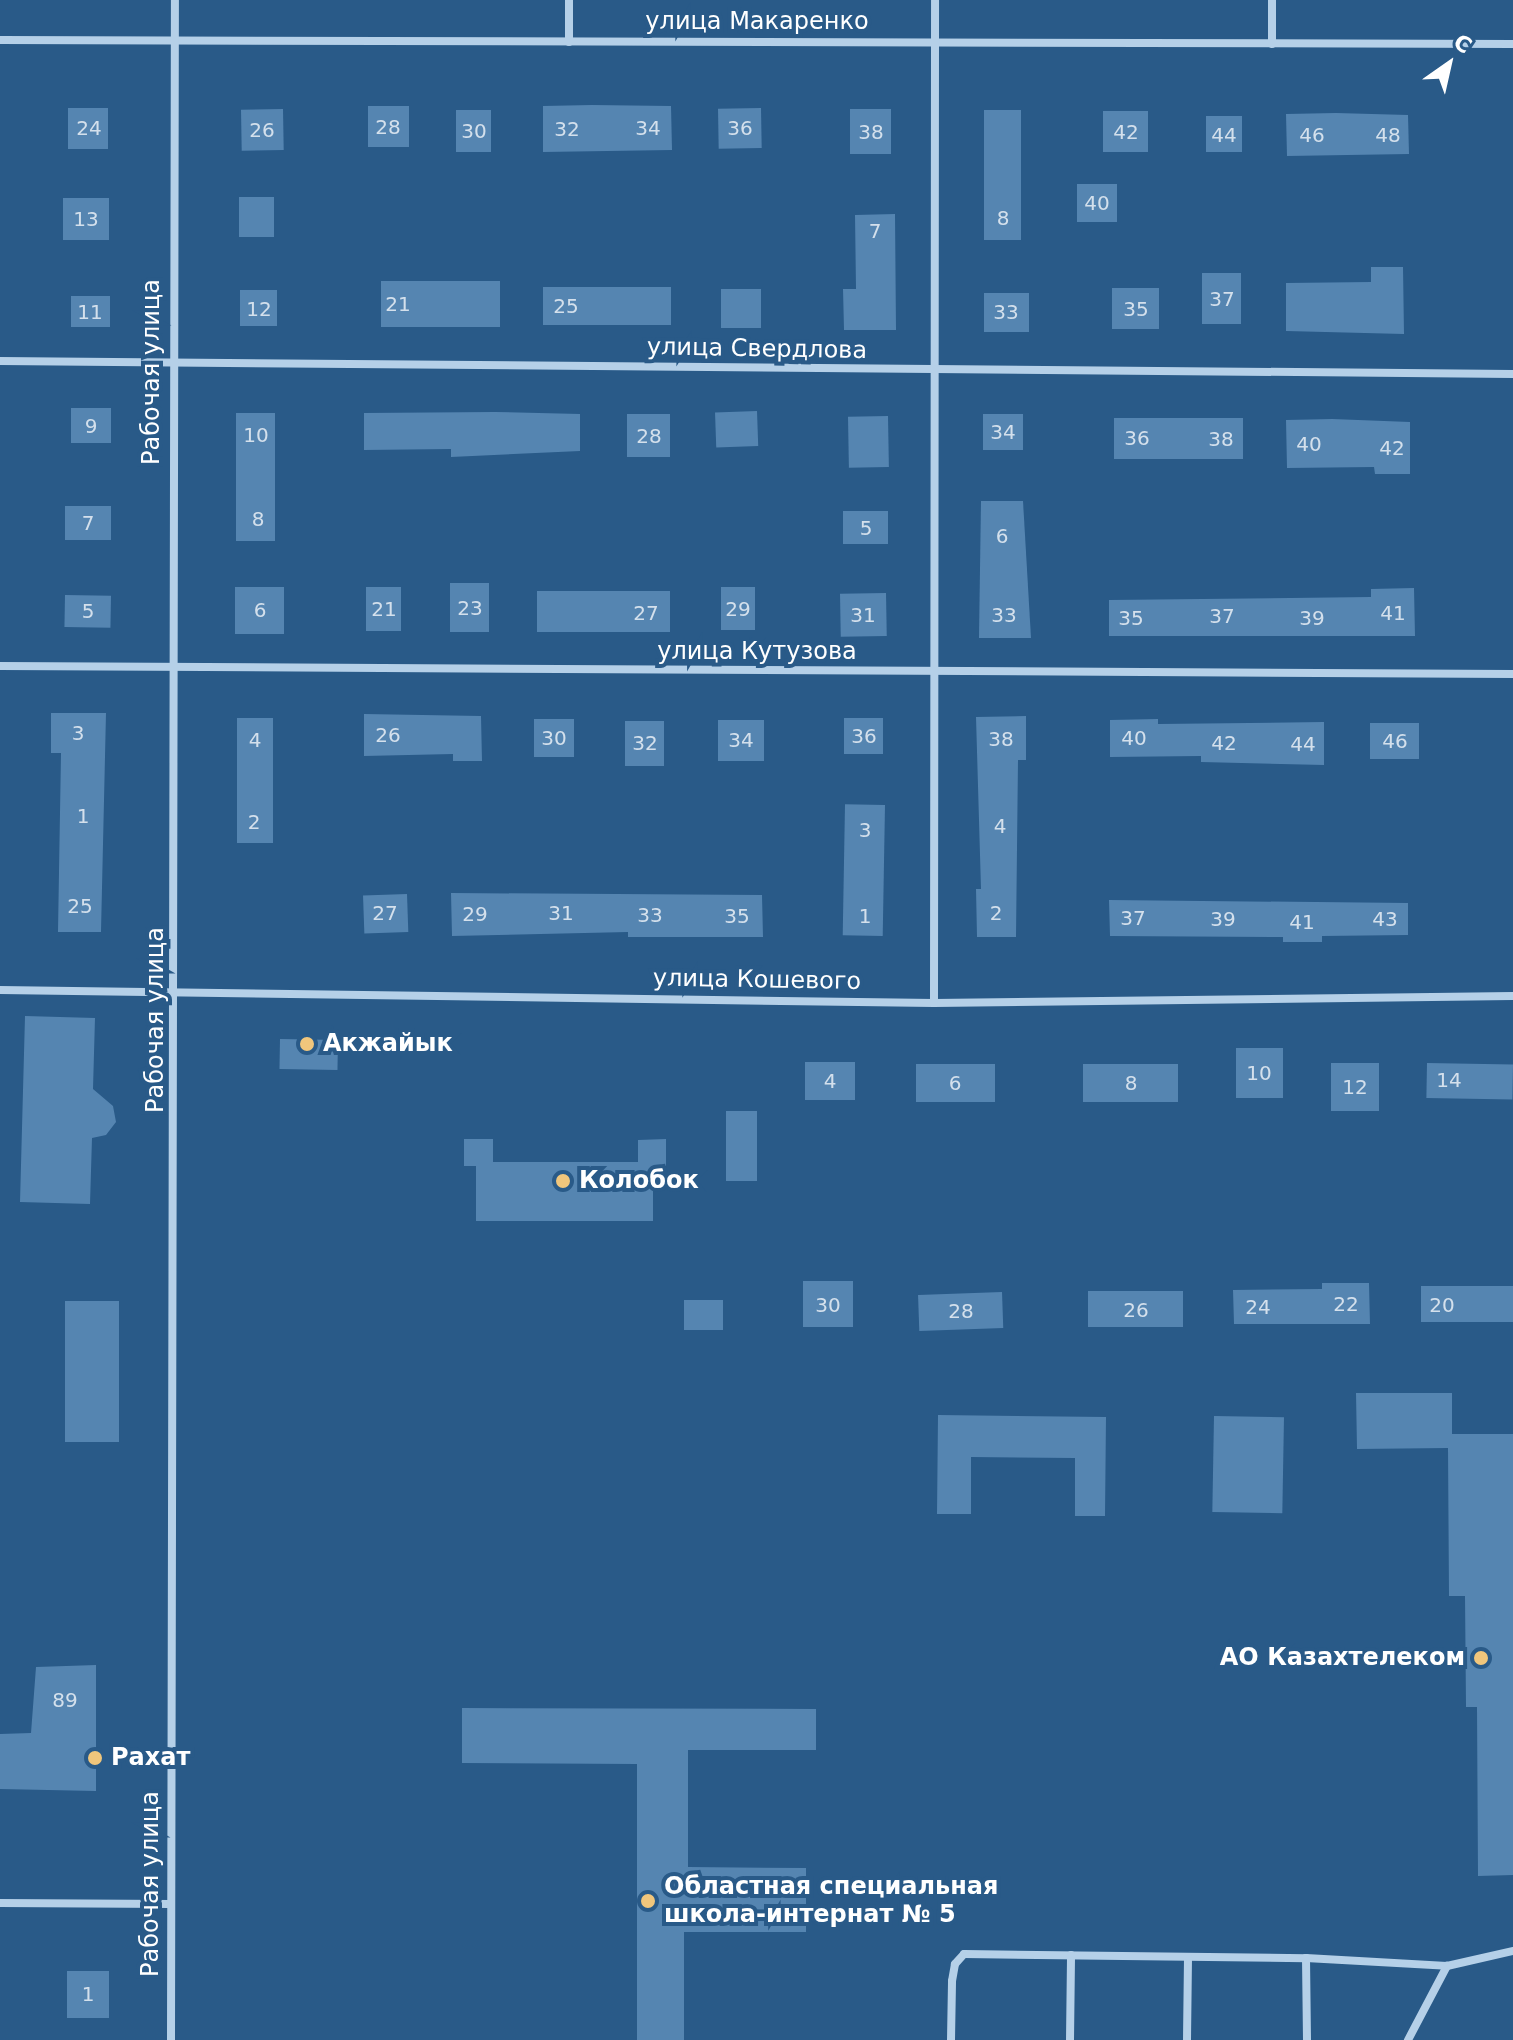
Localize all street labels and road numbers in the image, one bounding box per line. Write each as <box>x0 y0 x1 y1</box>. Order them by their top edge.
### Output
street label: улица Макаренко <box>645 8 869 36</box>
street label: Рабочая улица <box>138 279 166 465</box>
street label: улица Свердлова <box>647 333 867 365</box>
street label: улица Кутузова <box>657 638 857 666</box>
street label: Рабочая улица <box>142 927 170 1113</box>
street label: улица Кошевого <box>653 964 861 996</box>
street label: Рабочая улица <box>137 1791 165 1977</box>

